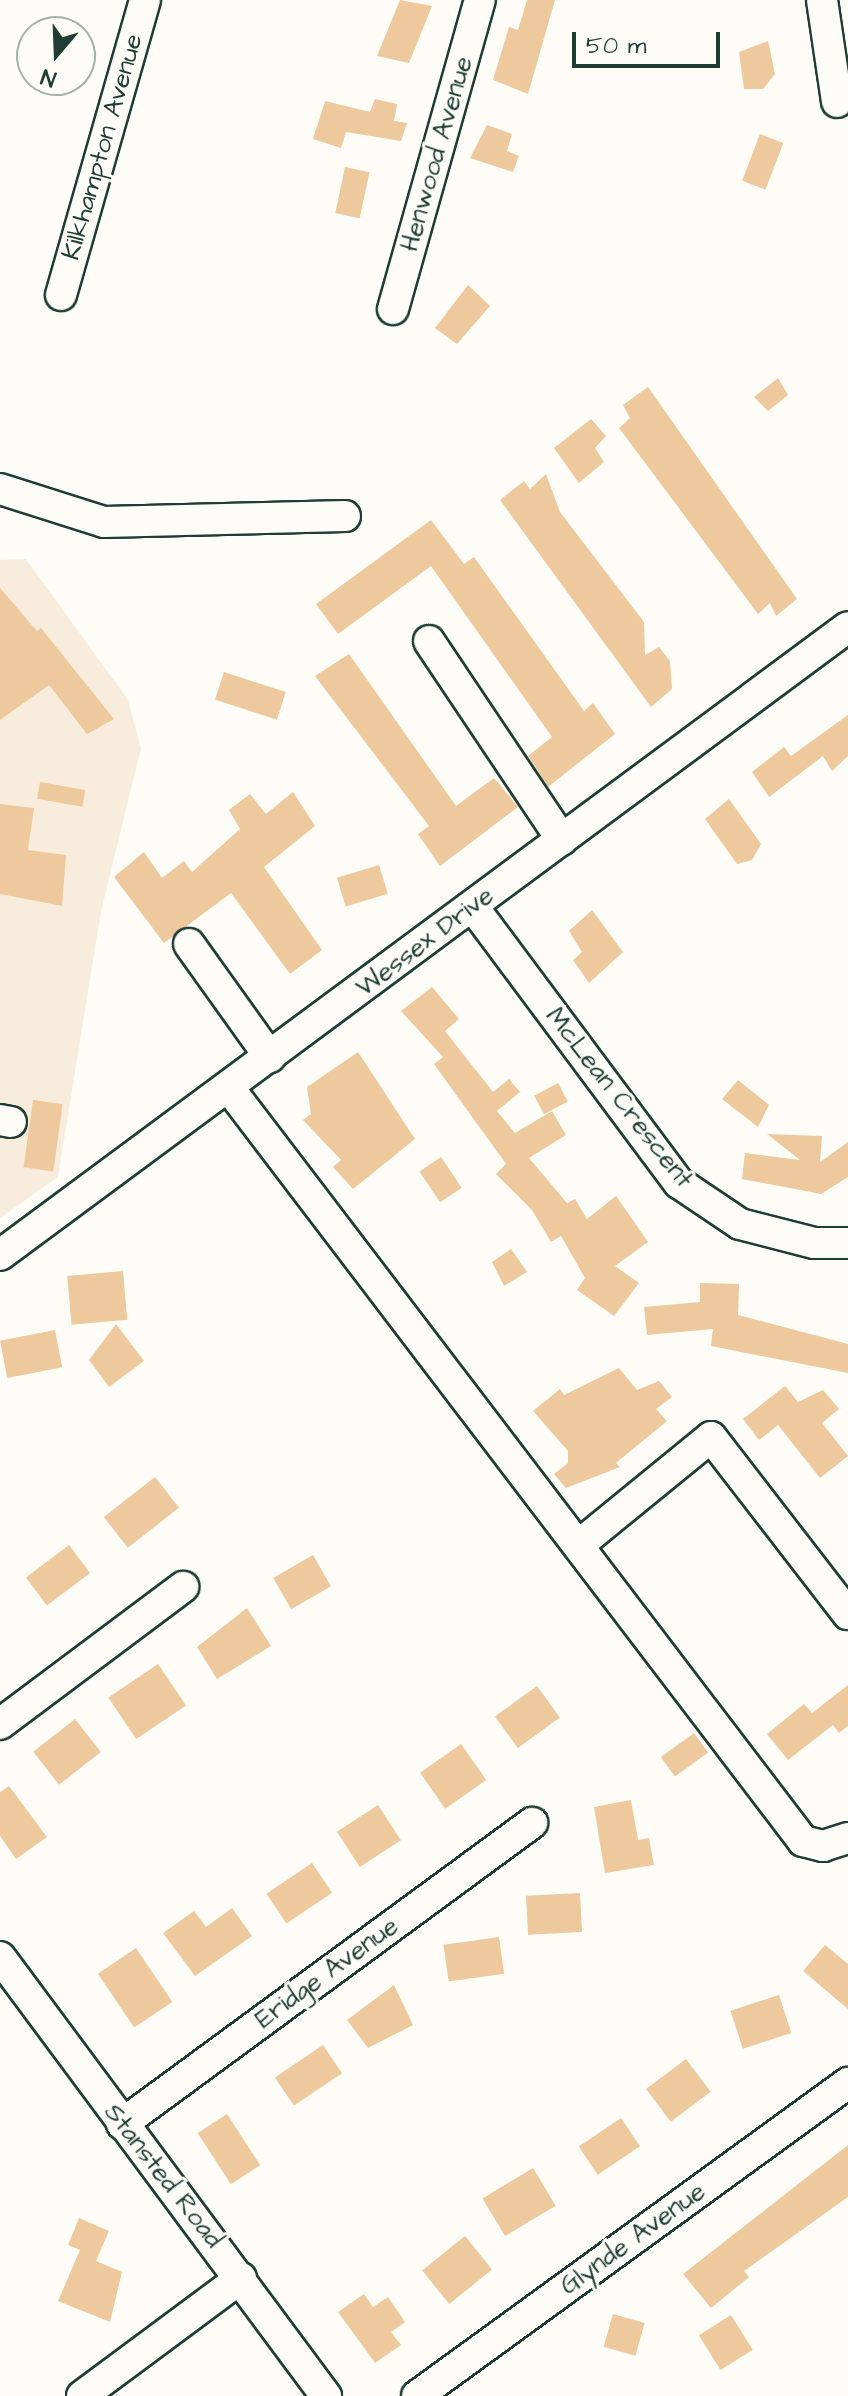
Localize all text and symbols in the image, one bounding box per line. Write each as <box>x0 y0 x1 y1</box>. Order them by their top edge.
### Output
north arrow <box>16 16 96 96</box>
scale bar <box>576 16 724 66</box>
text: 50 m <box>586 29 646 63</box>
street label: Kilkhampton Avenue <box>56 30 150 264</box>
street label: Henwood Avenue <box>394 53 480 255</box>
text: N <box>37 60 60 94</box>
street label: Wessex Drive <box>350 880 500 1004</box>
street label: McLean Crescent <box>539 1001 699 1195</box>
street label: Eridge Avenue <box>249 1911 405 2035</box>
street label: Stansted Road <box>97 2098 229 2254</box>
street label: Glynde Avenue <box>554 2176 712 2302</box>

